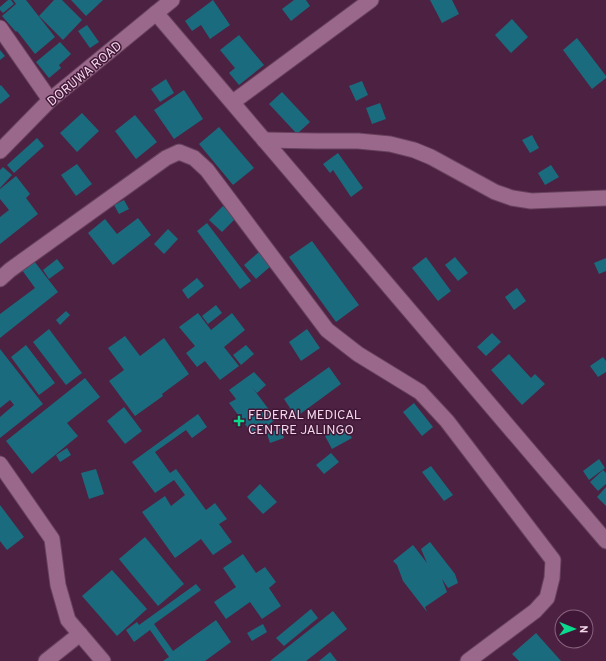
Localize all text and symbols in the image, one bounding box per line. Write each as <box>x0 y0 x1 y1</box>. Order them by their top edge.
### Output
street label: DORUWA ROAD <box>45 39 126 110</box>
place label: FEDERAL MEDICAL CENTRE JALINGO <box>248 408 361 439</box>
marker: FEDERAL MEDICAL CENTRE JALINGO <box>233 415 245 427</box>
north arrow <box>554 609 594 649</box>
text: N <box>576 625 590 633</box>

